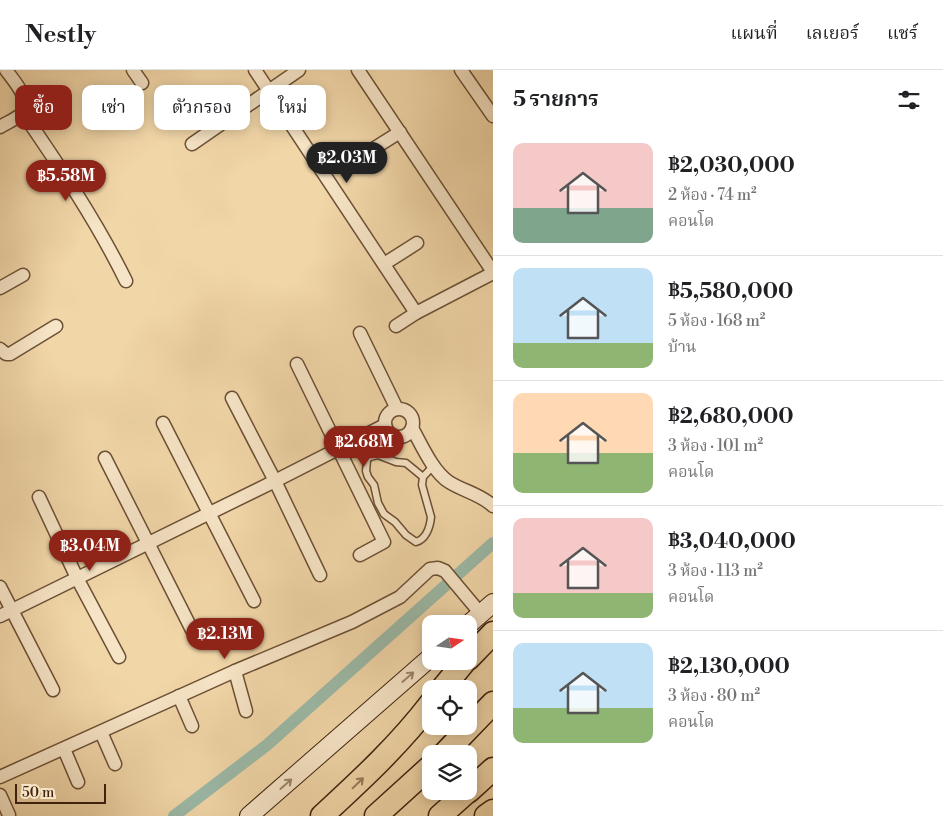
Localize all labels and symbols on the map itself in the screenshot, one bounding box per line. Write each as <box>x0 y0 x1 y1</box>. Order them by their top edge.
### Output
pin: ฿2.03M <box>306 142 388 184</box>
pin: ฿5.58M <box>25 160 107 202</box>
pin: ฿2.68M <box>323 426 405 468</box>
pin: ฿3.04M <box>49 530 131 572</box>
north arrow <box>422 615 478 670</box>
pin: ฿2.13M <box>184 618 266 660</box>
one-way arrow <box>402 671 415 683</box>
one-way arrow <box>352 777 365 789</box>
one-way arrow <box>279 778 292 790</box>
scale bar <box>15 781 106 804</box>

